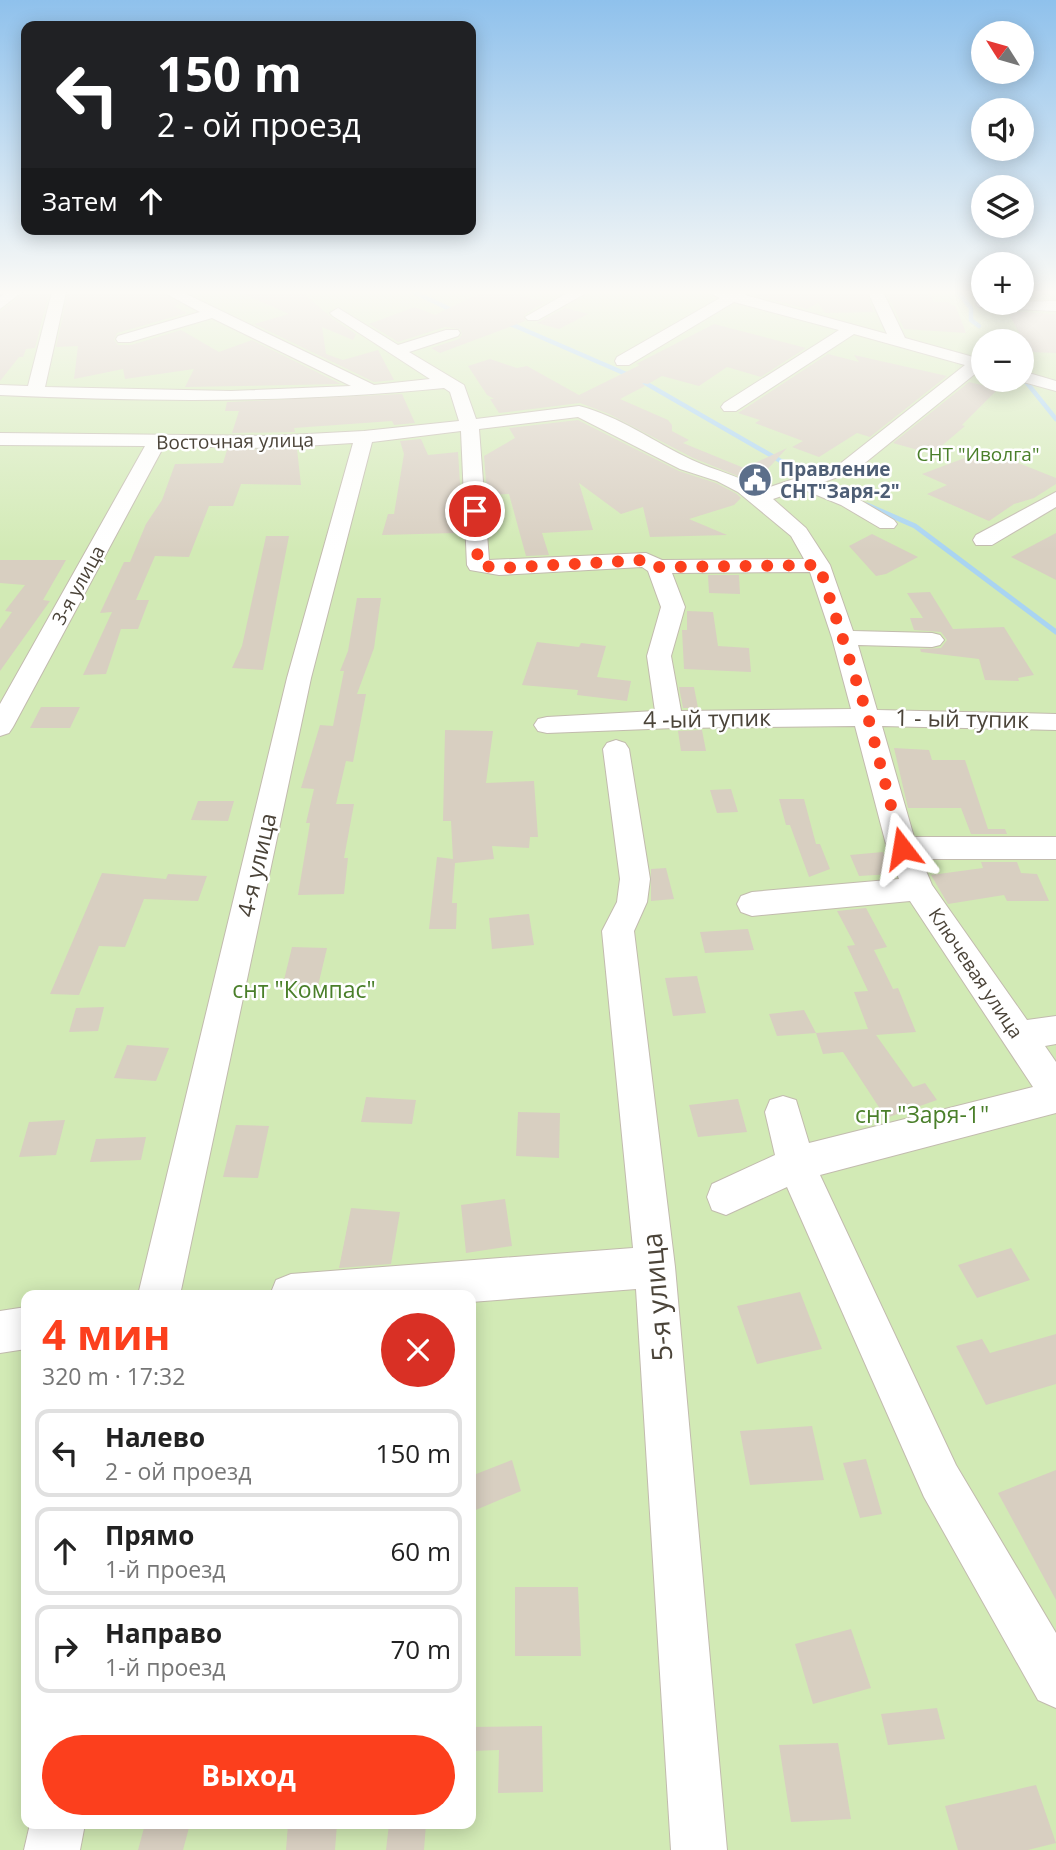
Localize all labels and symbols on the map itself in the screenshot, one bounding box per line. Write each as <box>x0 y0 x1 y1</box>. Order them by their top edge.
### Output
north arrow <box>971 21 1034 84</box>
street label: Восточная улица <box>156 427 314 455</box>
park label: СНТ "Иволга" <box>917 441 1039 467</box>
place label: Правление СНТ"Заря-2" <box>780 456 900 504</box>
public building icon: Правление СНТ"Заря-2" <box>736 461 774 499</box>
pin <box>445 481 505 541</box>
street label: 3-я улица <box>45 540 111 630</box>
street label: 4 -ый тупик <box>643 701 771 735</box>
street label: 1 - ый тупик <box>895 701 1029 735</box>
street label: 4-я улица <box>229 810 284 920</box>
position arrow <box>865 811 939 885</box>
street label: Ключевая улица <box>923 903 1029 1043</box>
park label: снт "Компас" <box>232 973 376 1005</box>
park label: снт "Заря-1" <box>855 1098 989 1130</box>
street label: 5-я улица <box>631 1231 681 1363</box>

